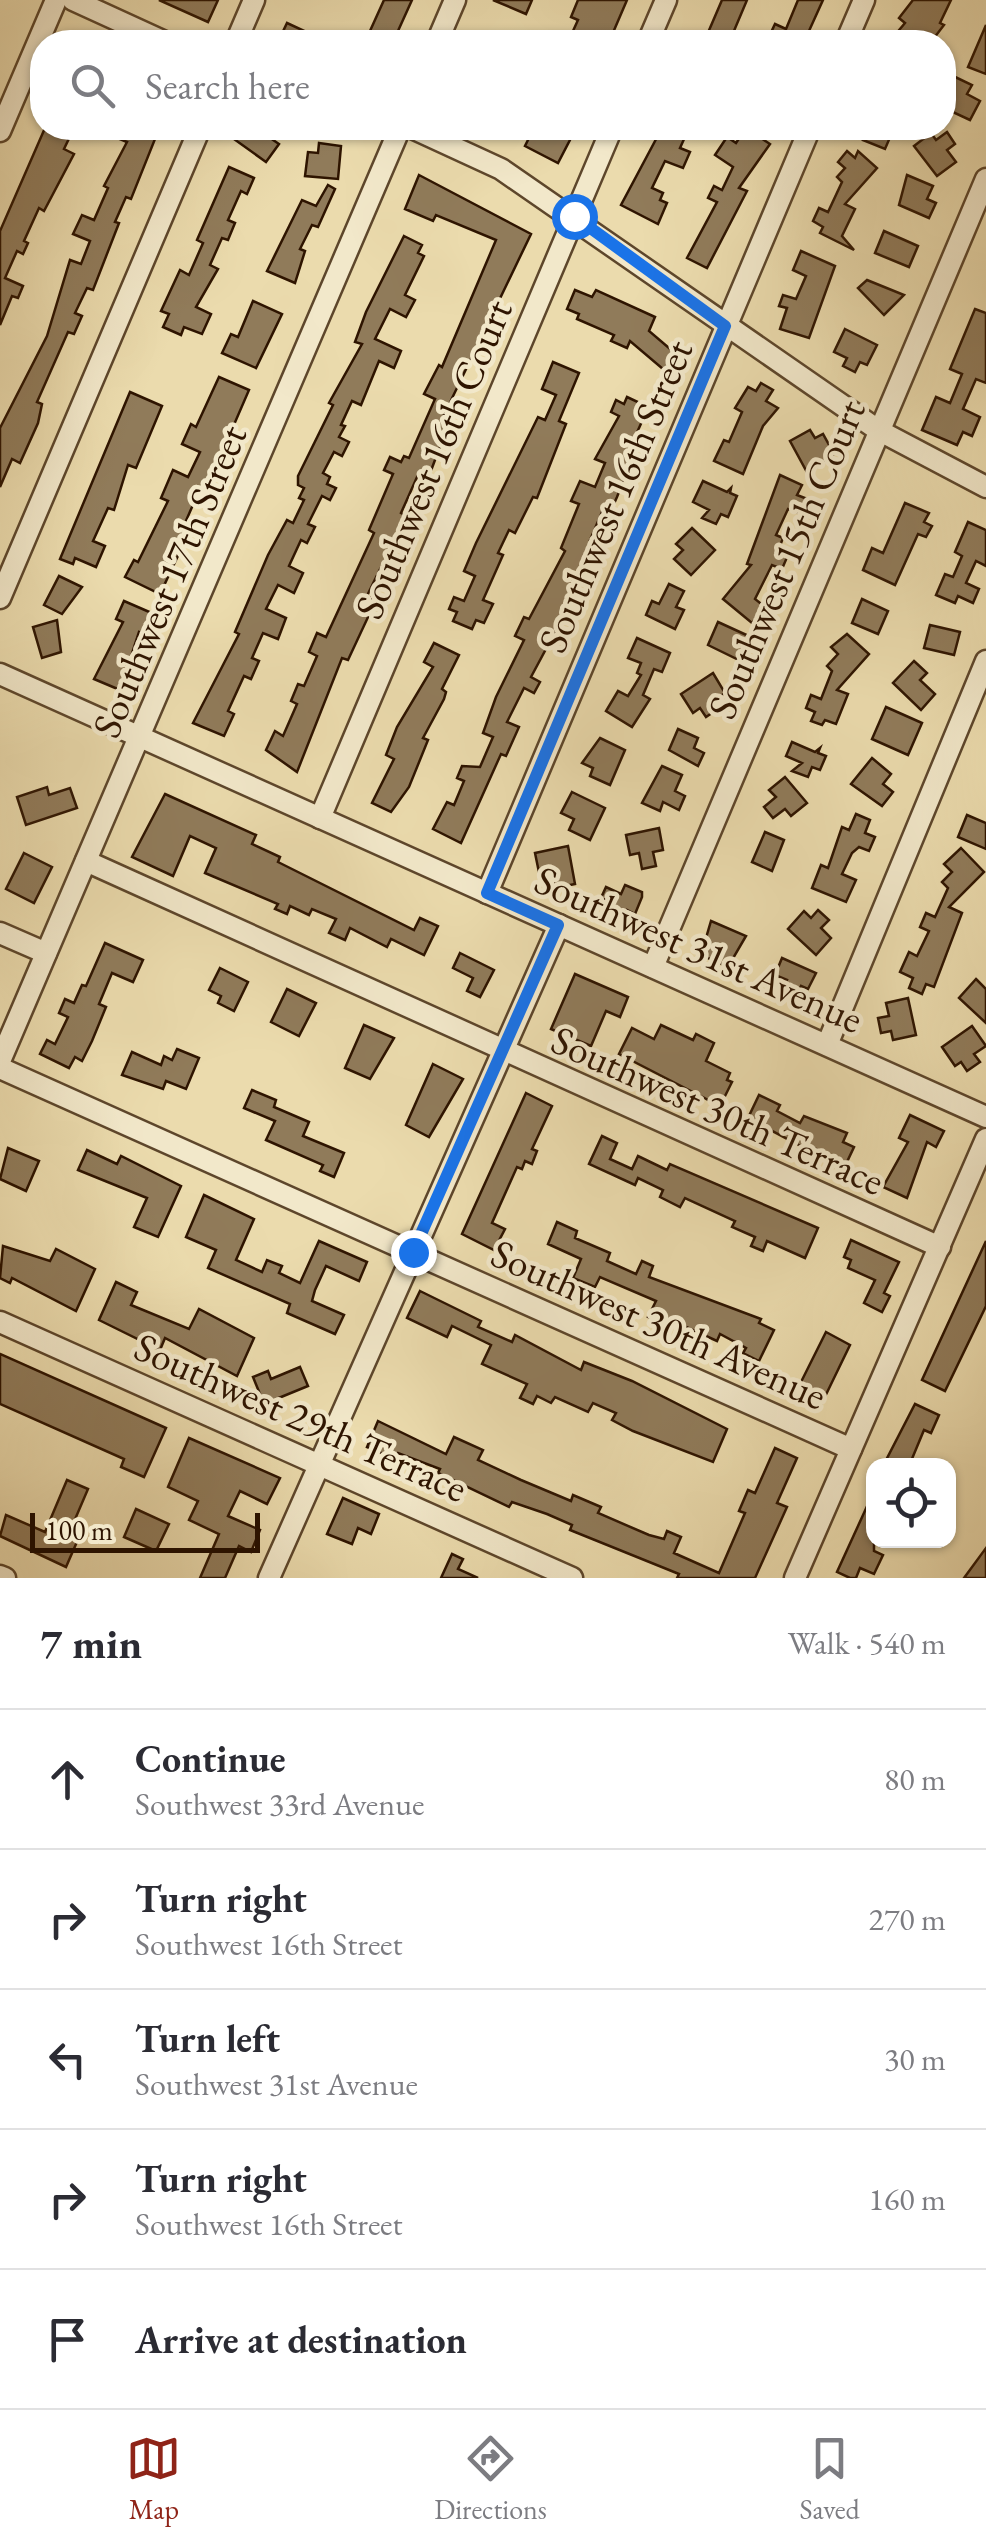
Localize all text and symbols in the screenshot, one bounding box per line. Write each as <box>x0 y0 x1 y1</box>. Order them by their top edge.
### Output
search box <box>30 30 956 140</box>
icon: search <box>65 58 120 113</box>
text: Search here <box>145 61 310 110</box>
route start <box>552 194 598 240</box>
street label: Southwest 16th Court <box>342 291 524 627</box>
street label: Southwest 16th Street <box>526 331 704 660</box>
street label: Southwest 15th Court <box>695 391 877 727</box>
street label: Southwest 17th Street <box>80 416 258 745</box>
street label: Southwest 31st Avenue <box>527 853 871 1045</box>
street label: Southwest 30th Terrace <box>544 1013 892 1207</box>
street label: Southwest 30th Avenue <box>483 1227 835 1421</box>
route end <box>391 1230 437 1276</box>
street label: Southwest 29th Terrace <box>127 1320 475 1514</box>
map controls <box>866 1458 956 1548</box>
button: locate <box>866 1458 956 1548</box>
scale bar <box>30 1508 260 1552</box>
text: 100 m <box>45 1512 113 1548</box>
text: 7 min <box>40 1616 142 1671</box>
text: Walk · 540 m <box>788 1622 946 1664</box>
text: Continue <box>135 1734 286 1783</box>
icon: ahead <box>40 1752 95 1807</box>
text: 80 m <box>884 1758 946 1800</box>
text: Southwest 33rd Avenue <box>135 1783 425 1825</box>
text: Turn right <box>135 1874 307 1923</box>
icon: right <box>40 1892 95 1947</box>
text: 270 m <box>869 1898 946 1940</box>
text: Southwest 16th Street <box>135 1923 403 1965</box>
text: Turn left <box>135 2014 280 2063</box>
icon: left <box>40 2032 95 2087</box>
text: 30 m <box>884 2038 946 2080</box>
text: Southwest 31st Avenue <box>135 2063 418 2105</box>
text: Turn right <box>135 2154 307 2203</box>
icon: right <box>40 2172 95 2227</box>
text: 160 m <box>869 2178 946 2220</box>
text: Southwest 16th Street <box>135 2203 403 2245</box>
icon: arrive <box>40 2312 95 2367</box>
text: Arrive at destination <box>135 2315 467 2364</box>
tab: Map <box>126 2431 181 2527</box>
tab: Directions <box>434 2431 547 2527</box>
tab: Saved <box>800 2431 860 2527</box>

